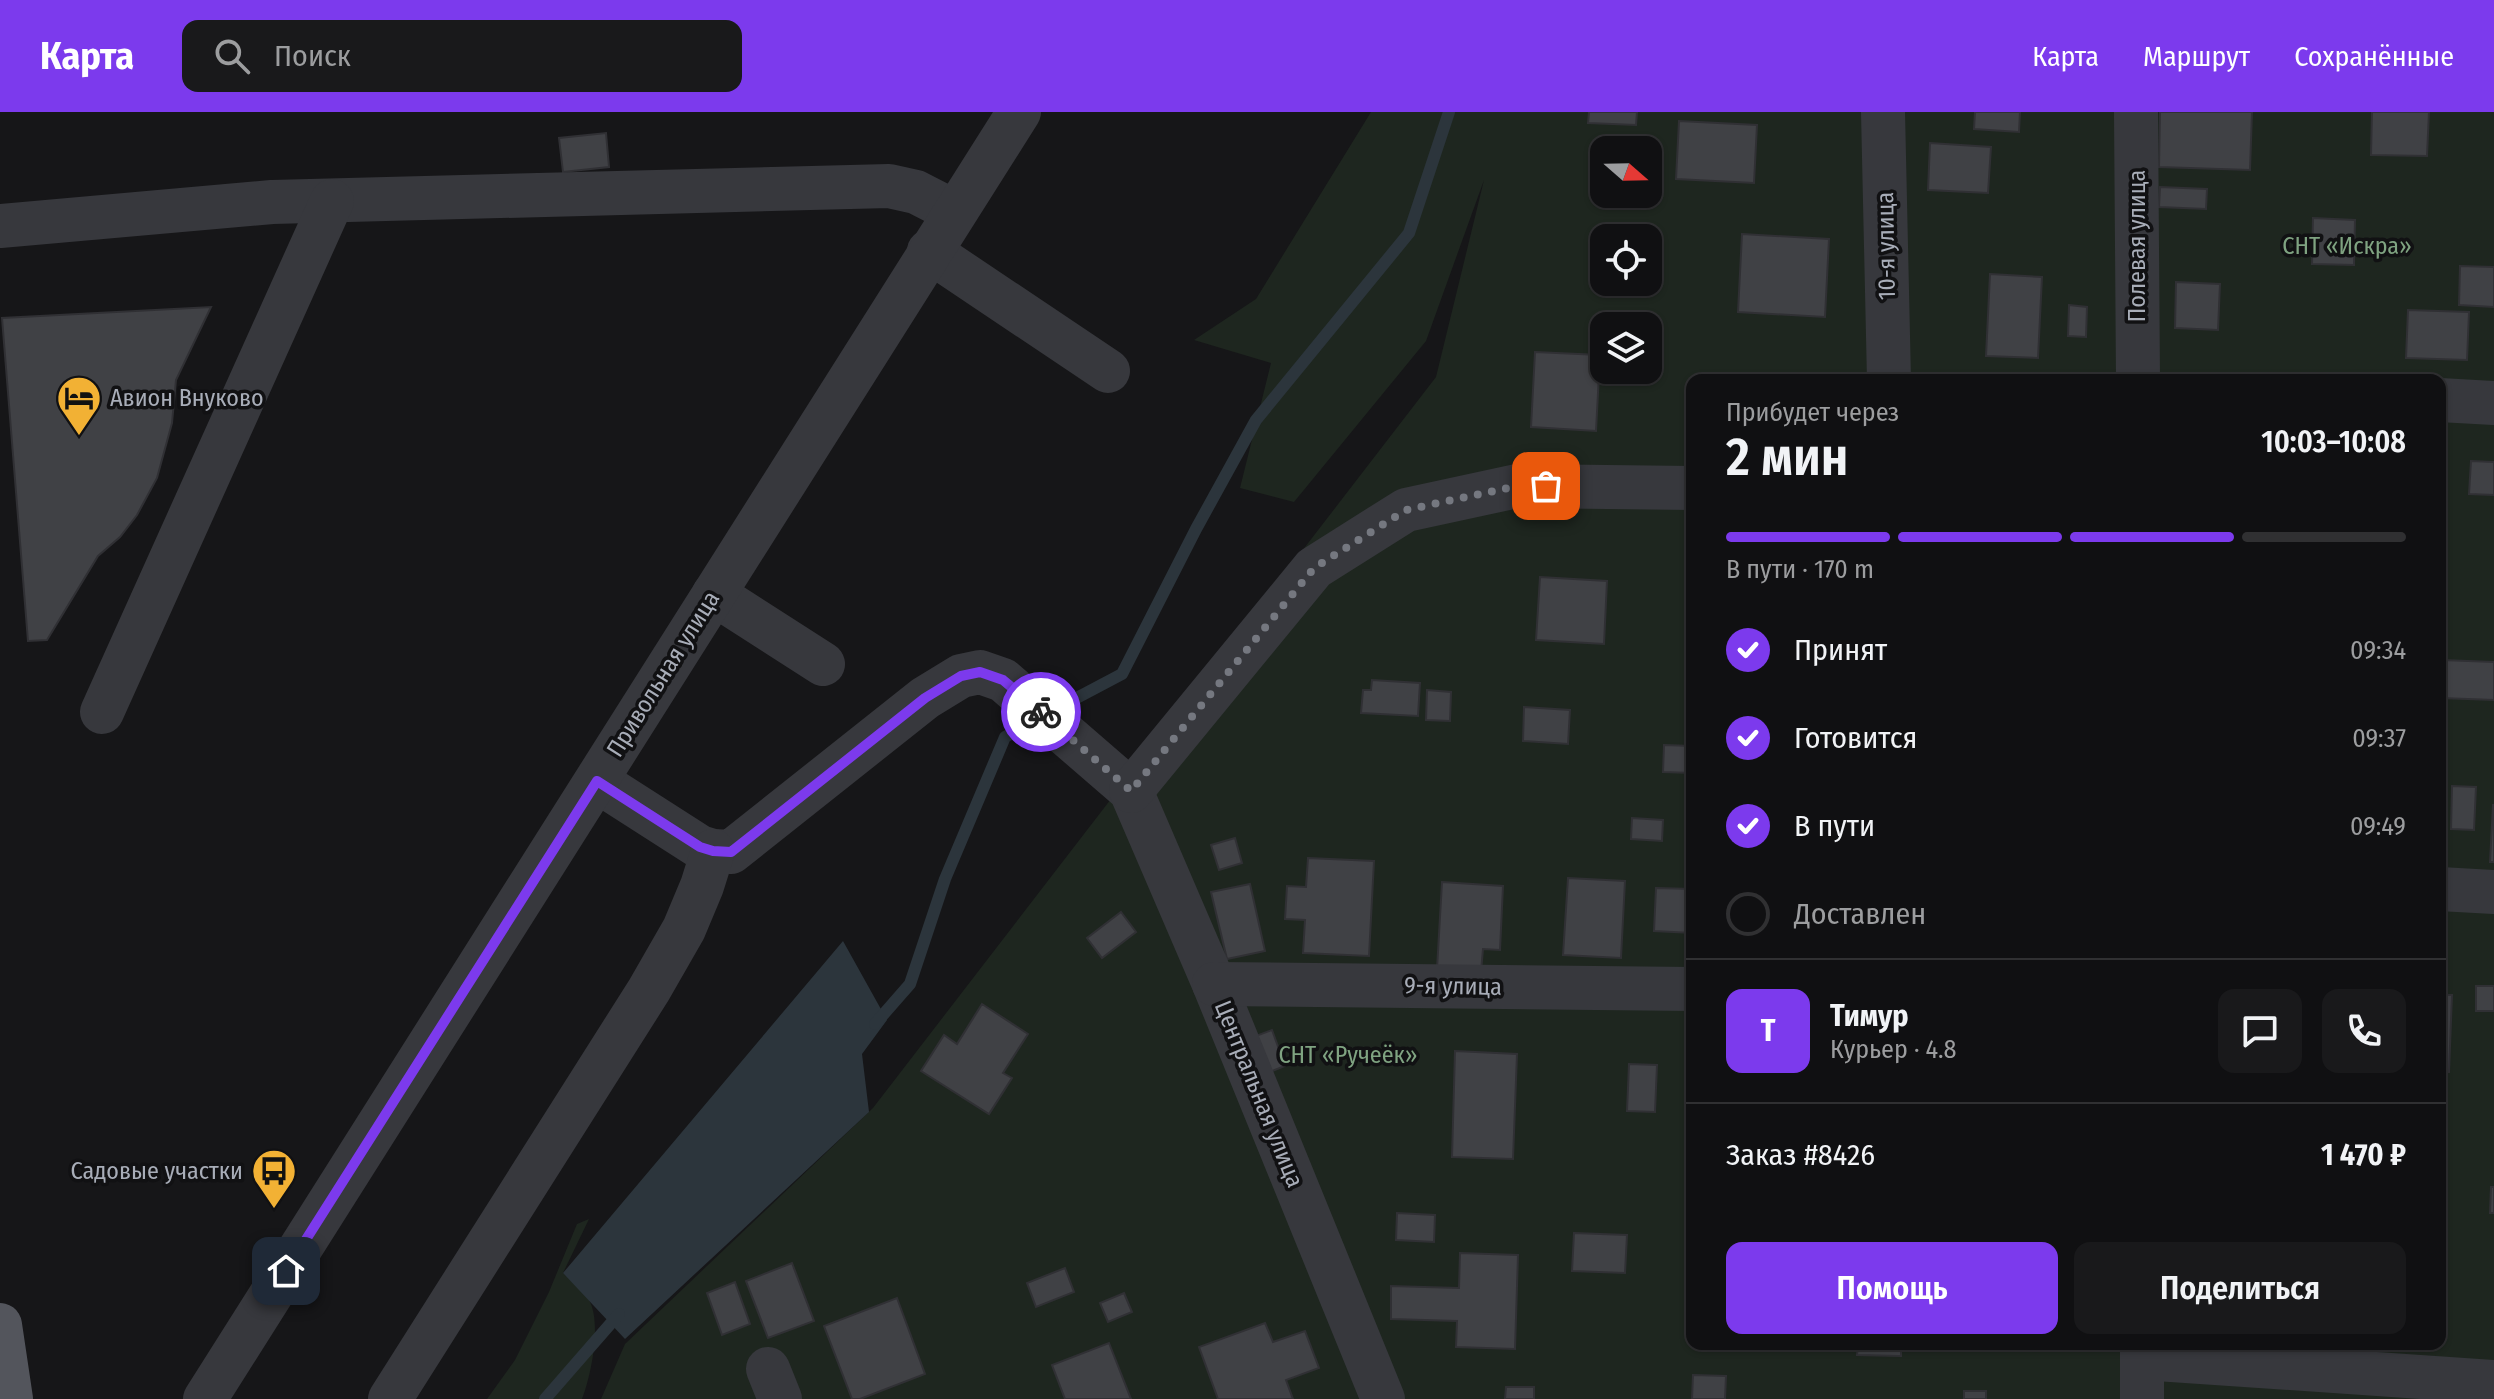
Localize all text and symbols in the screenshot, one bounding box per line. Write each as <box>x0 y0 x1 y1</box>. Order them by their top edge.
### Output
search box <box>182 20 742 92</box>
text: Карта <box>40 33 134 79</box>
icon: search <box>210 34 254 78</box>
text: Поиск <box>274 38 351 74</box>
text: Карта <box>2032 40 2099 73</box>
text: Маршрут <box>2143 40 2250 73</box>
text: Сохранённые <box>2294 40 2454 73</box>
north arrow <box>1590 136 1662 208</box>
map controls <box>1590 136 1662 384</box>
street label: Полевая улица <box>2123 170 2151 322</box>
street label: 10-я улица <box>1871 192 1901 300</box>
button: locate <box>1590 224 1662 296</box>
park label: СНТ «Искра» <box>2282 232 2412 260</box>
button: layers <box>1590 312 1662 384</box>
hotel icon: Авион Внуково <box>55 374 103 437</box>
place label: Авион Внуково <box>110 384 264 412</box>
text: Прибудет через <box>1726 397 1899 428</box>
text: 10:03–10:08 <box>2261 424 2406 460</box>
text: 2 мин <box>1726 426 1849 489</box>
pin <box>1512 452 1580 520</box>
icon: bag <box>1524 464 1568 508</box>
text: В пути · 170 m <box>1726 554 1874 585</box>
street label: Привольная улица <box>601 586 725 762</box>
icon: check <box>1726 628 1770 672</box>
text: Принят <box>1794 632 1887 668</box>
text: 09:34 <box>2350 635 2406 666</box>
courier <box>1001 672 1081 752</box>
icon: bike <box>1019 690 1063 734</box>
icon: check <box>1726 716 1770 760</box>
text: Готовится <box>1794 720 1917 756</box>
text: 09:37 <box>2352 723 2406 754</box>
icon: check <box>1726 804 1770 848</box>
text: В пути <box>1794 808 1875 844</box>
text: 09:49 <box>2350 811 2406 842</box>
text: Доставлен <box>1794 896 1926 932</box>
street label: 9-я улица <box>1404 971 1502 1001</box>
button: chat <box>2218 989 2302 1073</box>
button: phone <box>2322 989 2406 1073</box>
street label: Центральная улица <box>1209 997 1309 1191</box>
text: Тимур <box>1830 998 1909 1034</box>
text: Т <box>1761 1013 1775 1049</box>
text: Курьер · 4.8 <box>1830 1034 1957 1065</box>
park label: СНТ «Ручеёк» <box>1278 1041 1418 1069</box>
text: Заказ #8426 <box>1726 1137 1875 1173</box>
text: 1 470 ₽ <box>2321 1137 2406 1173</box>
bus stop icon: Садовые участки <box>250 1147 298 1210</box>
place label: Садовые участки <box>71 1157 243 1185</box>
pin <box>252 1237 320 1305</box>
button: Помощь <box>1726 1242 2058 1334</box>
button: Поделиться <box>2074 1242 2406 1334</box>
icon: home <box>264 1249 308 1293</box>

